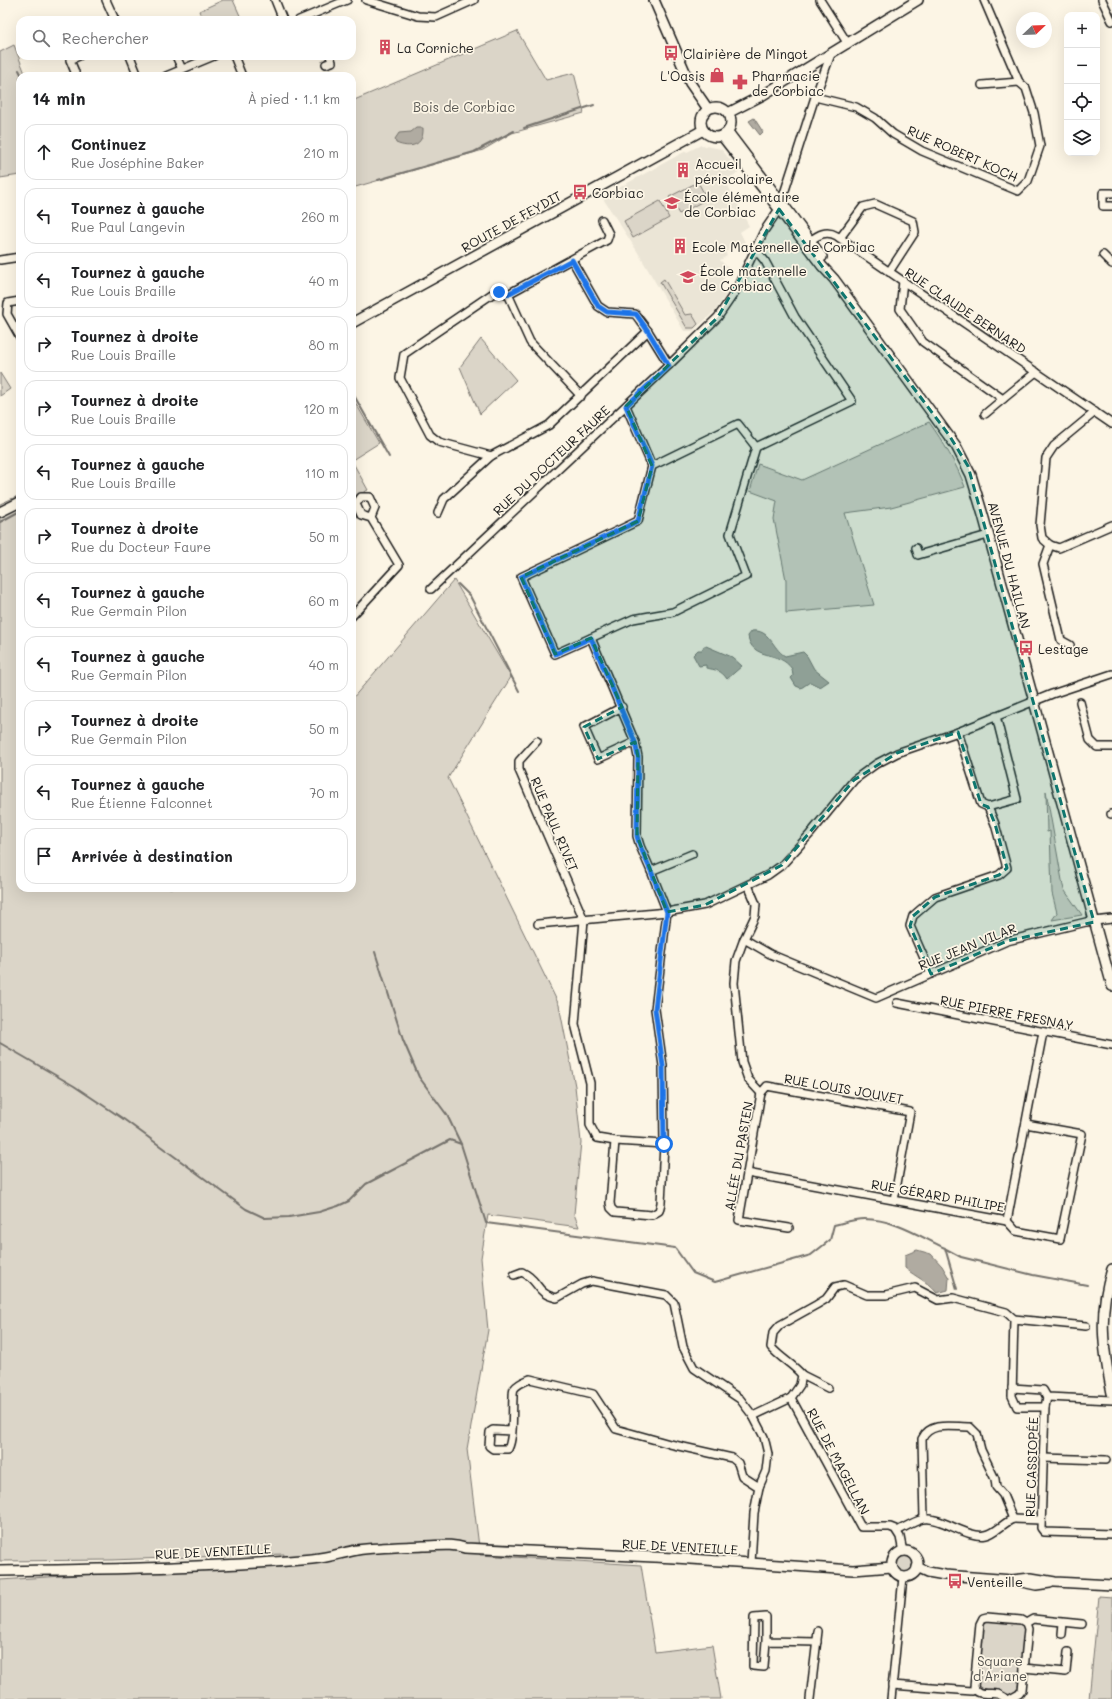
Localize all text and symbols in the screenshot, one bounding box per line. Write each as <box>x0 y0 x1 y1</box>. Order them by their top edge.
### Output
north arrow <box>1016 12 1052 48</box>
map controls <box>1064 12 1100 156</box>
button: + <box>1064 12 1100 48</box>
search box <box>16 16 356 60</box>
icon: search <box>30 27 52 49</box>
text: Rechercher <box>62 28 149 48</box>
building icon: La Corniche <box>376 38 394 56</box>
place label: La Corniche <box>397 39 474 56</box>
bus stop icon: Clairière de Mingot <box>662 44 680 62</box>
place label: Clairière de Mingot <box>683 45 808 62</box>
button: − <box>1064 48 1100 84</box>
shop icon: L'Oasis <box>708 66 726 84</box>
place label: L'Oasis <box>660 67 705 84</box>
place label: Pharmacie de Corbiac <box>752 67 824 99</box>
pharmacy icon: Pharmacie de Corbiac <box>731 73 749 91</box>
button: locate <box>1064 84 1100 120</box>
text: 14 min <box>32 87 85 109</box>
text: À pied · 1.1 km <box>248 90 340 107</box>
park label: Bois de Corbiac <box>413 98 515 115</box>
button: layers <box>1064 120 1100 156</box>
street label: RUE ROBERT KOCH <box>905 121 1021 185</box>
text: Continuez <box>71 134 146 154</box>
icon: ahead <box>33 141 55 163</box>
text: 210 m <box>303 144 339 161</box>
text: Rue Joséphine Baker <box>71 154 204 171</box>
place label: Accueil périscolaire <box>695 155 773 187</box>
building icon: Accueil périscolaire <box>674 161 692 179</box>
bus stop icon: Corbiac <box>571 183 589 201</box>
place label: Corbiac <box>592 184 644 201</box>
street label: ROUTE DE FEYDIT <box>458 186 564 256</box>
place label: École élémentaire de Corbiac <box>684 188 800 220</box>
school or university icon: École élémentaire de Corbiac <box>663 194 681 212</box>
text: Tournez à gauche <box>71 198 205 218</box>
icon: left <box>33 205 55 227</box>
text: 260 m <box>301 208 339 225</box>
text: Rue Paul Langevin <box>71 218 185 235</box>
building icon: Ecole Maternelle de Corbiac <box>671 237 689 255</box>
place label: Ecole Maternelle de Corbiac <box>692 238 875 255</box>
text: Tournez à gauche <box>71 262 205 282</box>
place label: École maternelle de Corbiac <box>700 262 807 294</box>
street label: RUE CLAUDE BERNARD <box>902 263 1030 357</box>
school or university icon: École maternelle de Corbiac <box>679 268 697 286</box>
icon: left <box>33 269 55 291</box>
text: 40 m <box>309 272 339 289</box>
text: Rue Louis Braille <box>71 282 176 299</box>
route end <box>490 283 508 301</box>
text: Tournez à droite <box>71 326 199 346</box>
icon: right <box>33 333 55 355</box>
text: 80 m <box>309 336 339 353</box>
text: Rue Louis Braille <box>71 346 176 363</box>
text: Tournez à droite <box>71 390 199 410</box>
icon: right <box>33 397 55 419</box>
text: 120 m <box>303 400 339 417</box>
street label: RUE DU DOCTEUR FAURE <box>489 401 613 519</box>
text: Rue Louis Braille <box>71 410 176 427</box>
text: Tournez à gauche <box>71 454 205 474</box>
icon: left <box>33 461 55 483</box>
text: 110 m <box>305 464 339 481</box>
text: Rue Louis Braille <box>71 474 176 491</box>
street label: AVENUE DU HAILLAN <box>985 500 1035 630</box>
text: Tournez à droite <box>71 518 199 538</box>
icon: right <box>33 525 55 547</box>
text: 50 m <box>309 528 339 545</box>
text: Rue du Docteur Faure <box>71 538 211 555</box>
text: Tournez à gauche <box>71 582 205 602</box>
icon: left <box>33 589 55 611</box>
text: 60 m <box>309 592 339 609</box>
text: Rue Germain Pilon <box>71 602 187 619</box>
bus stop icon: Lestage <box>1017 639 1035 657</box>
place label: Lestage <box>1038 640 1089 657</box>
text: Tournez à gauche <box>71 646 205 666</box>
icon: left <box>33 653 55 675</box>
text: 40 m <box>309 656 339 673</box>
text: Rue Germain Pilon <box>71 666 187 683</box>
text: Tournez à droite <box>71 710 199 730</box>
icon: right <box>33 717 55 739</box>
text: 50 m <box>309 720 339 737</box>
text: Rue Germain Pilon <box>71 730 187 747</box>
text: Tournez à gauche <box>71 774 205 794</box>
street label: RUE PAUL RIVET <box>527 774 583 874</box>
icon: left <box>33 781 55 803</box>
text: 70 m <box>309 784 339 801</box>
text: Rue Étienne Falconnet <box>71 794 213 811</box>
icon: arrive <box>33 845 55 867</box>
text: Arrivée à destination <box>71 846 233 866</box>
street label: RUE JEAN VILAR <box>916 919 1018 973</box>
street label: RUE PIERRE FRESNAY <box>939 991 1075 1033</box>
street label: RUE LOUIS JOUVET <box>783 1069 905 1107</box>
street label: ALLÉE DU PASTEN <box>720 1100 756 1212</box>
route start <box>655 1135 673 1153</box>
street label: RUE GÉRARD PHILIPE <box>870 1175 1006 1215</box>
street label: RUE DE MAGELLAN <box>804 1405 874 1517</box>
street label: RUE CASSIOPÉE <box>1021 1417 1041 1517</box>
street label: RUE DE VENTEILLE <box>622 1534 738 1558</box>
street label: RUE DE VENTEILLE <box>155 1539 271 1563</box>
bus stop icon: Venteille <box>946 1572 964 1590</box>
place label: Venteille <box>967 1573 1023 1590</box>
park label: Square d'Ariane <box>973 1652 1027 1684</box>

